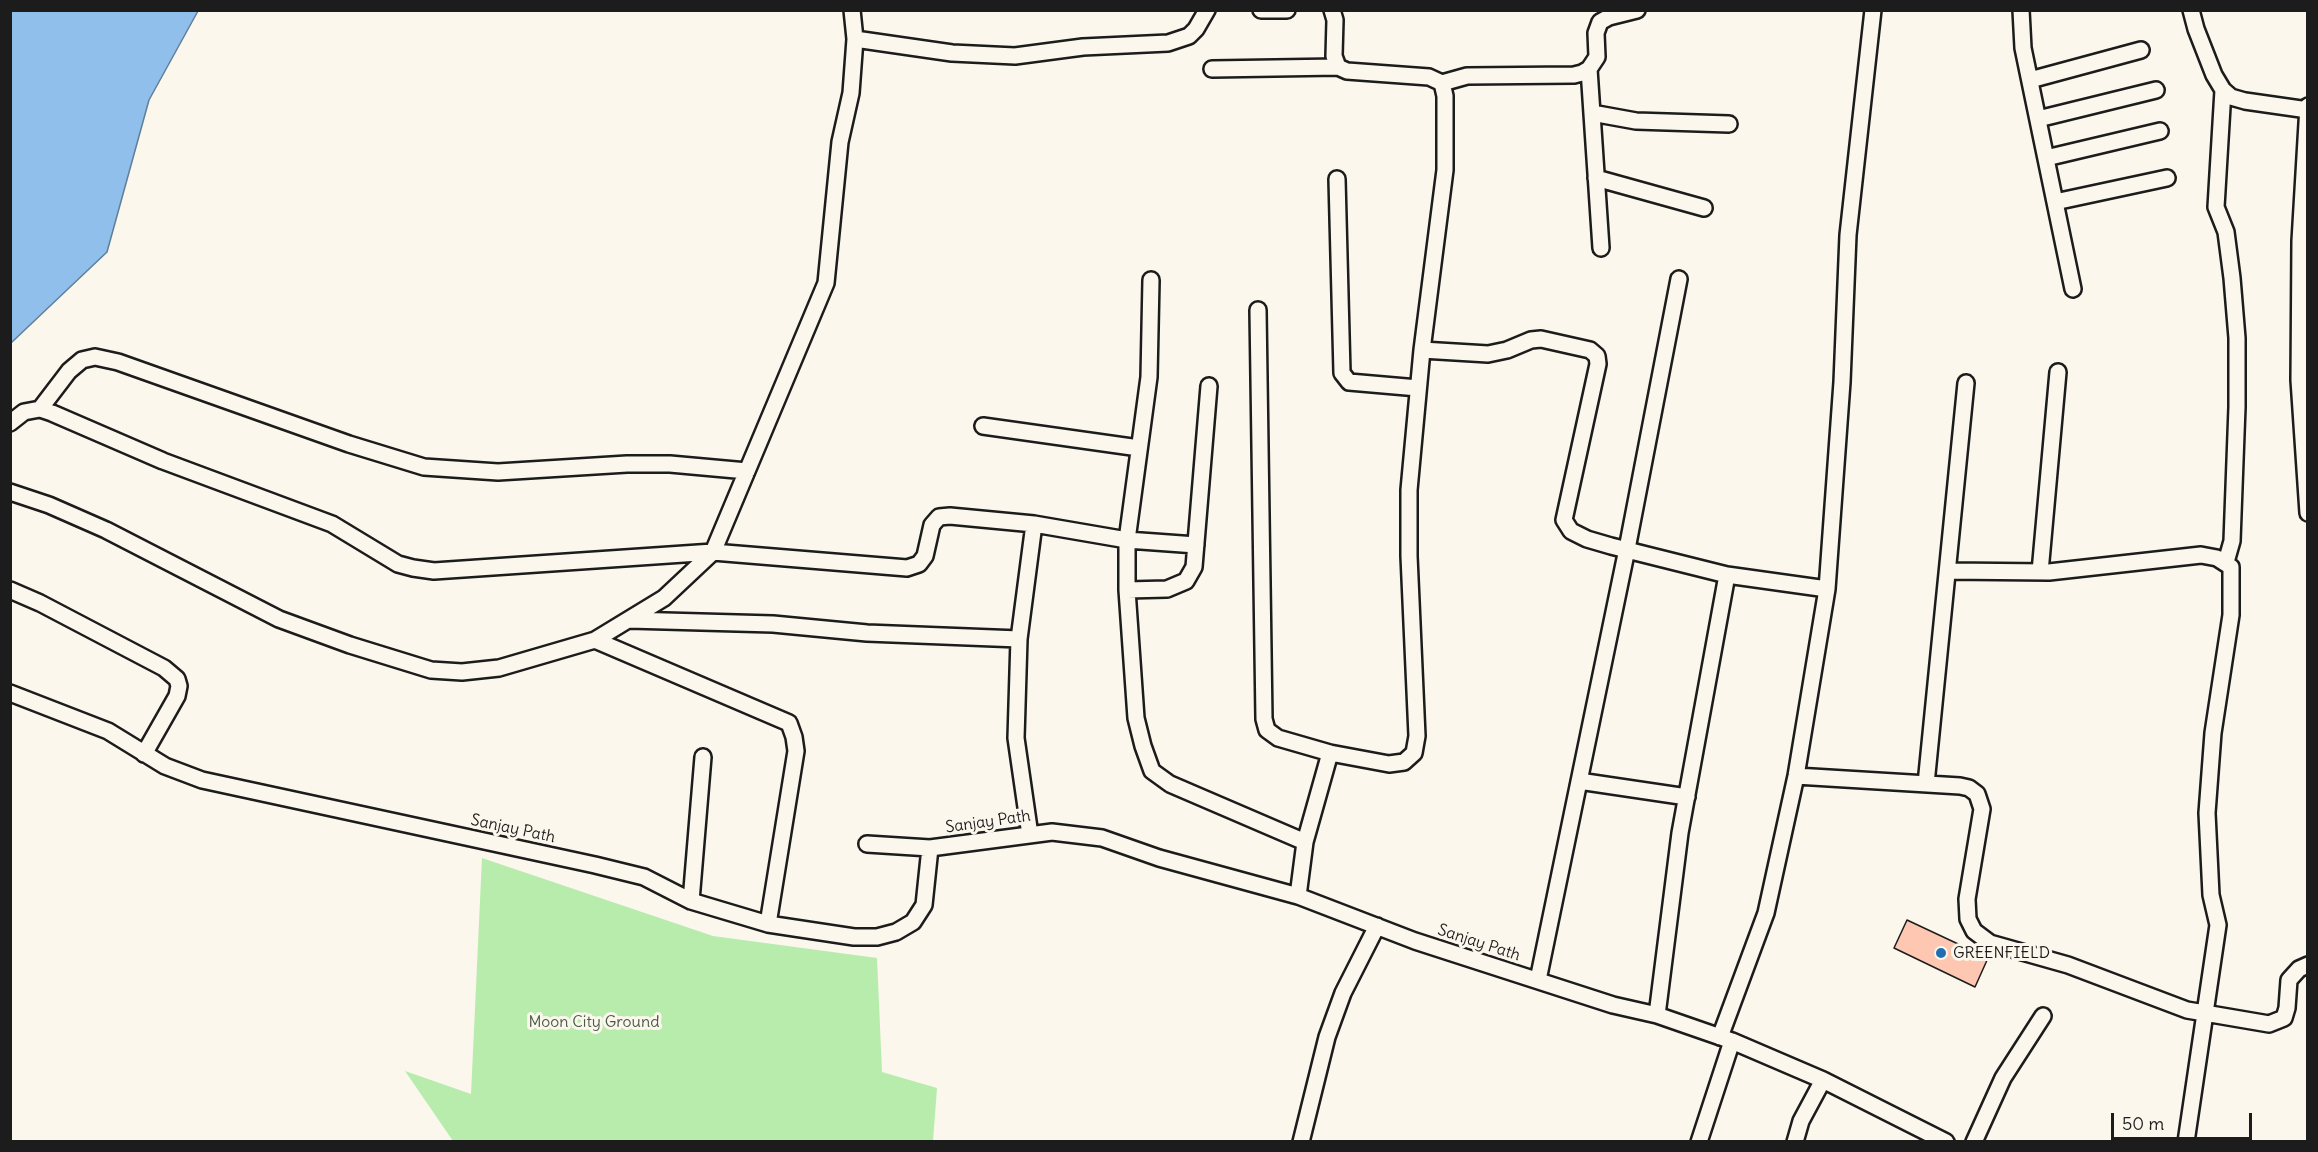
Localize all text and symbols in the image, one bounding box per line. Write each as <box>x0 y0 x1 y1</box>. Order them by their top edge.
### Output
street label: Sanjay Path <box>944 807 1032 837</box>
street label: Sanjay Path <box>469 811 557 847</box>
street label: Sanjay Path <box>1435 921 1523 965</box>
place label: GREENFIELD <box>1953 943 2050 963</box>
marker: GREENFIELD <box>1934 946 1948 960</box>
park label: Moon City Ground <box>528 1012 660 1032</box>
scale bar <box>2114 1101 2255 1139</box>
text: 50 m <box>2122 1112 2164 1135</box>

